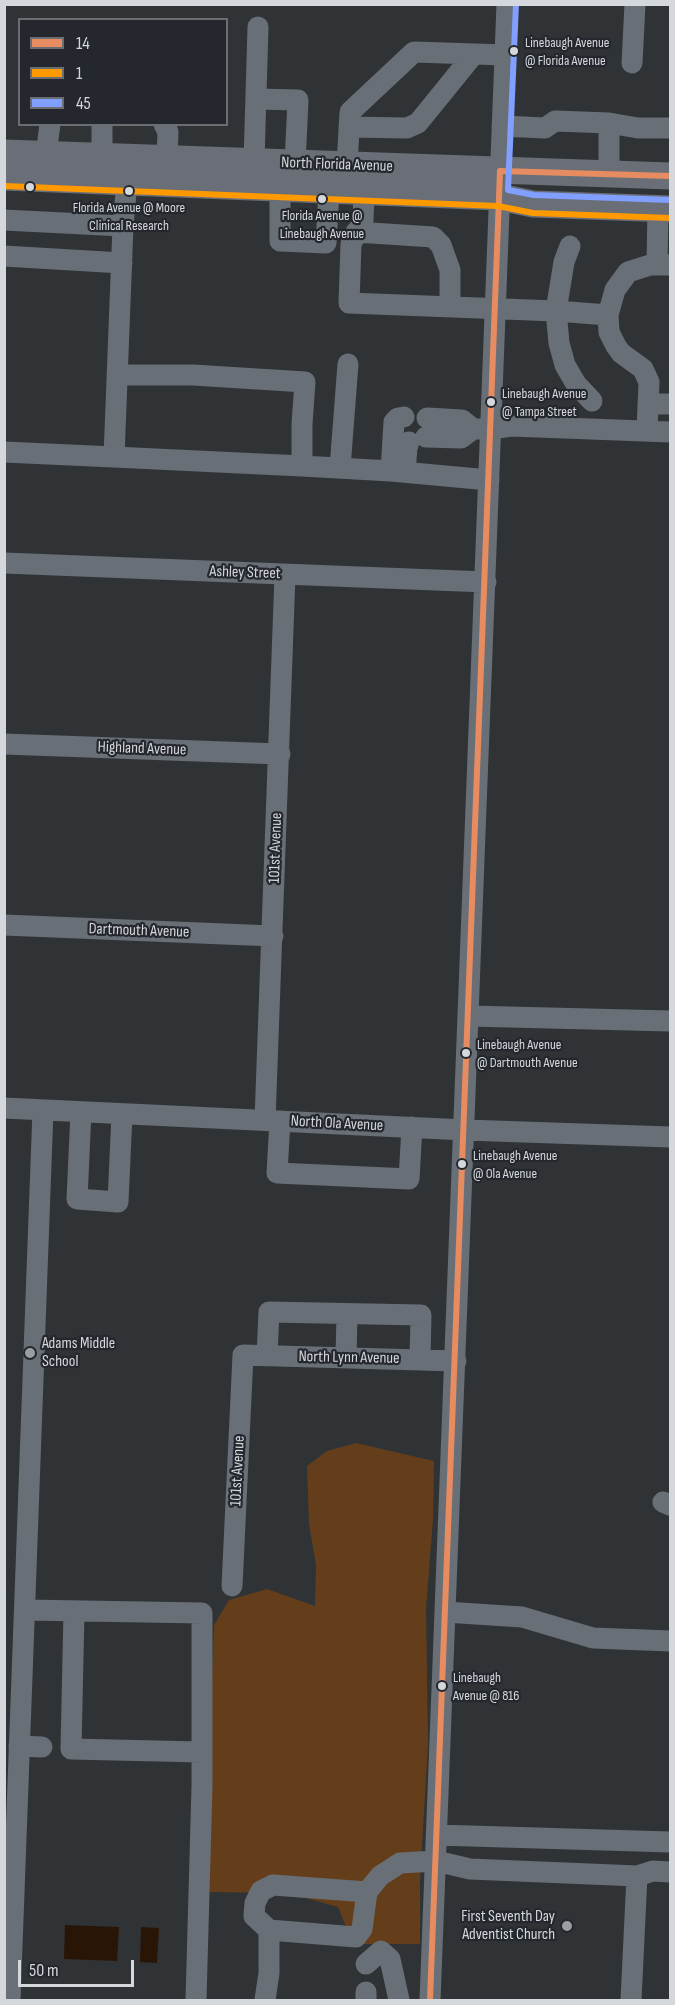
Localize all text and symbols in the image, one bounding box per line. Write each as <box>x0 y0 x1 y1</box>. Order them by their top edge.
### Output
legend <box>18 18 228 126</box>
text: 14 <box>76 33 90 54</box>
place label: Linebaugh Avenue @ Florida Avenue <box>525 35 609 68</box>
marker: Linebaugh Avenue @ Florida Avenue <box>508 45 520 57</box>
text: 1 <box>76 63 82 84</box>
text: 45 <box>76 93 91 114</box>
street label: North Florida Avenue <box>281 153 393 177</box>
unlabelled marker <box>24 181 36 193</box>
marker: Florida Avenue @ Moore Clinical Research <box>123 185 135 197</box>
marker: Florida Avenue @ Linebaugh Avenue <box>316 193 328 205</box>
place label: Florida Avenue @ Moore Clinical Research <box>73 200 185 232</box>
place label: Florida Avenue @ Linebaugh Avenue <box>280 208 364 240</box>
place label: Linebaugh Avenue @ Tampa Street <box>502 386 586 418</box>
marker: Linebaugh Avenue @ Tampa Street <box>485 396 497 408</box>
street label: Ashley Street <box>209 562 281 584</box>
street label: Highland Avenue <box>97 738 187 760</box>
street label: 101st Avenue <box>265 812 287 884</box>
street label: Dartmouth Avenue <box>88 920 190 942</box>
place label: Linebaugh Avenue @ Dartmouth Avenue <box>477 1037 578 1070</box>
marker: Linebaugh Avenue @ Dartmouth Avenue <box>460 1047 472 1059</box>
street label: North Ola Avenue <box>290 1112 384 1136</box>
place label: Linebaugh Avenue @ Ola Avenue <box>473 1148 557 1180</box>
marker: Linebaugh Avenue @ Ola Avenue <box>456 1158 468 1170</box>
place label: Adams Middle School <box>42 1334 115 1372</box>
marker: Adams Middle School <box>23 1346 37 1360</box>
street label: North Lynn Avenue <box>298 1348 400 1368</box>
street label: 101st Avenue <box>227 1435 249 1507</box>
place label: Linebaugh Avenue @ 816 <box>453 1670 519 1702</box>
marker: Linebaugh Avenue @ 816 <box>436 1680 448 1692</box>
place label: First Seventh Day Adventist Church <box>461 1907 555 1945</box>
marker: First Seventh Day Adventist Church <box>560 1919 574 1933</box>
scale bar <box>21 1948 136 1986</box>
text: 50 m <box>29 1960 59 1981</box>

